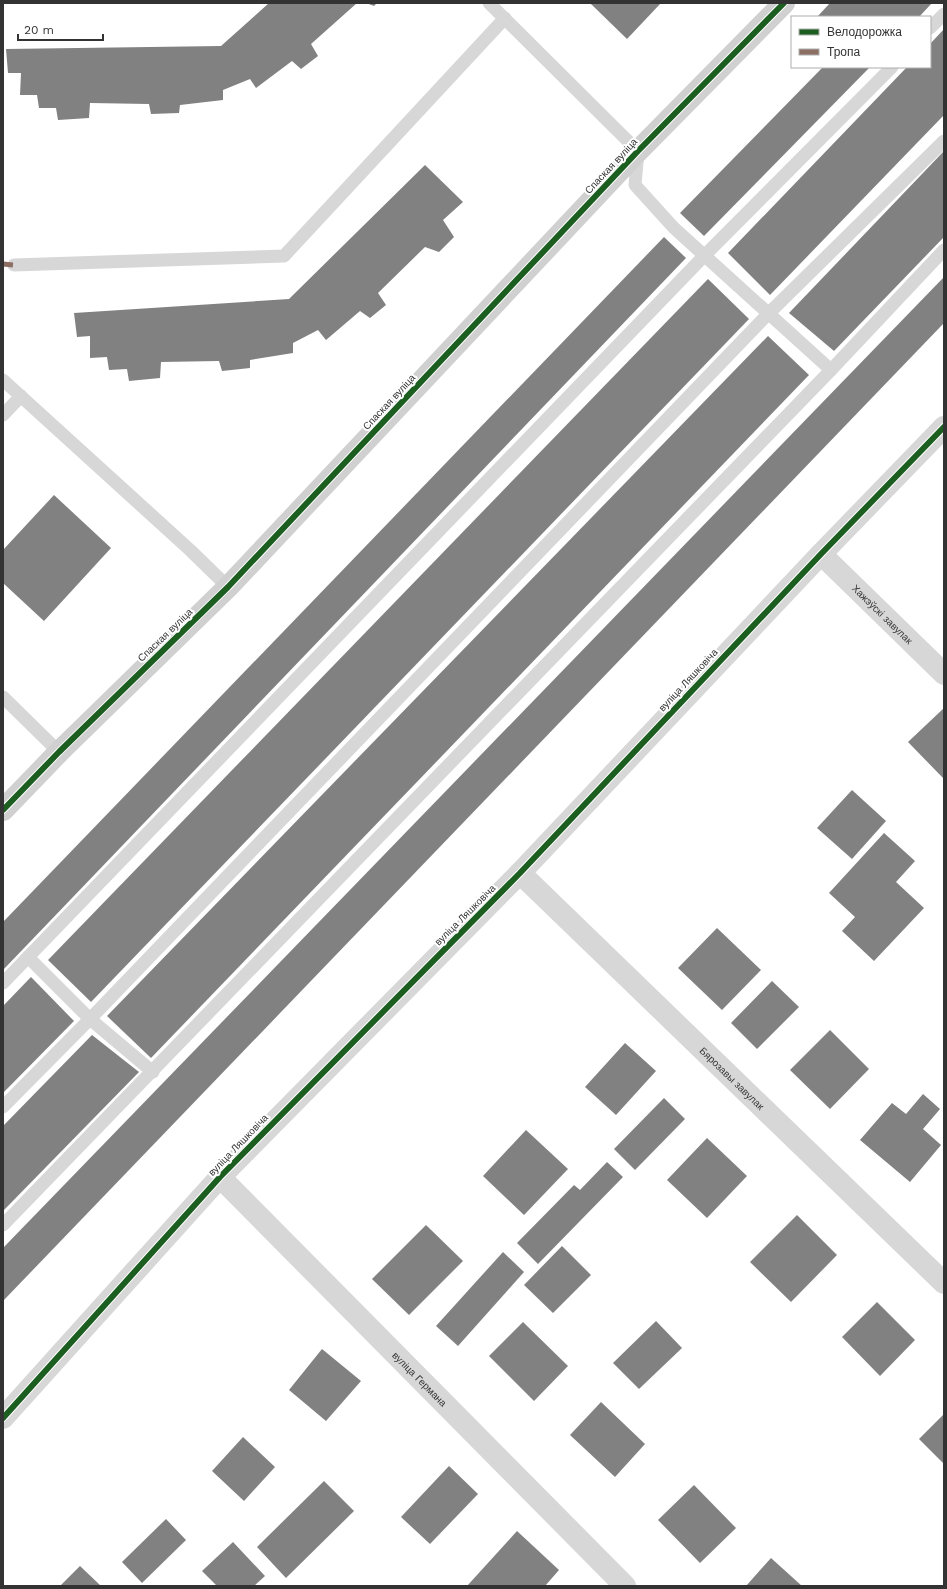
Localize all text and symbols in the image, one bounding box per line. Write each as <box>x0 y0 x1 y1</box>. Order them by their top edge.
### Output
scale bar <box>18 16 103 42</box>
legend <box>791 16 931 68</box>
text: 20 m <box>24 23 54 37</box>
text: Велодорожка <box>827 25 902 39</box>
text: Тропа <box>827 45 861 59</box>
street label: Спаская вуліца <box>583 136 640 196</box>
street label: Спаская вуліца <box>361 372 418 432</box>
street label: Хажэўскі завулак <box>850 582 915 646</box>
street label: Спаская вуліца <box>135 606 195 664</box>
street label: вуліца Ляшковіча <box>656 646 720 713</box>
street label: вуліца Ляшковіча <box>432 882 498 948</box>
street label: Бярозавы завулак <box>698 1045 767 1112</box>
street label: вуліца Ляшковіча <box>206 1112 270 1178</box>
street label: вуліца Германа <box>391 1349 449 1409</box>

